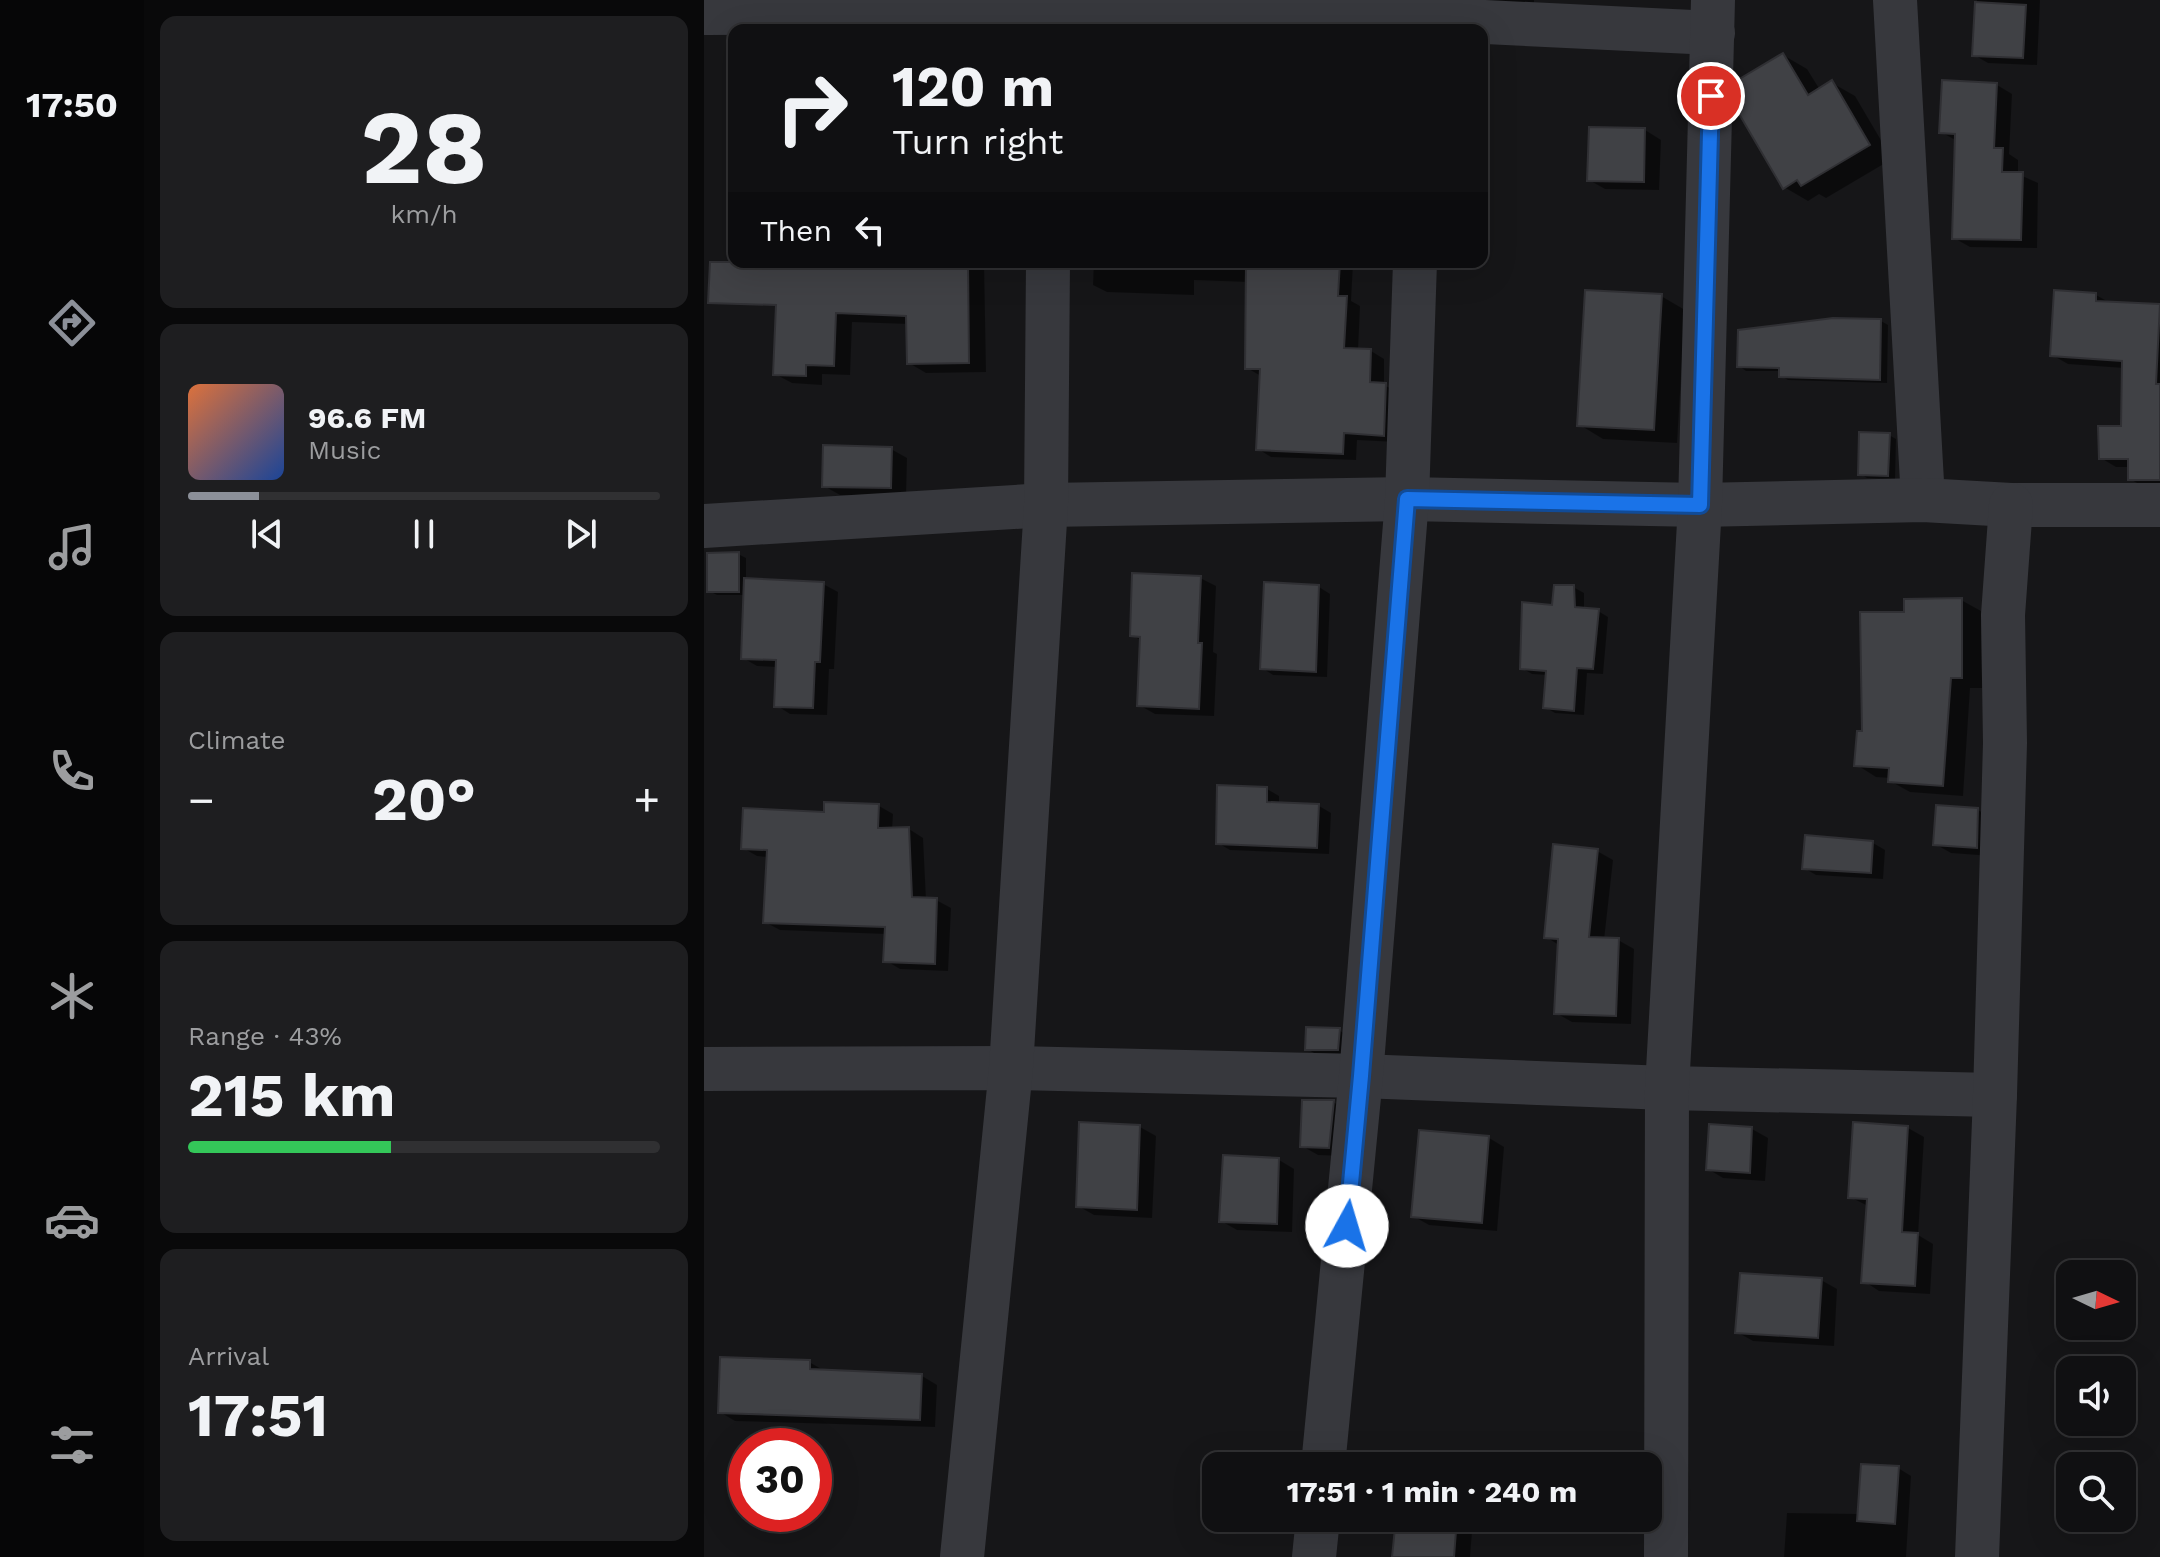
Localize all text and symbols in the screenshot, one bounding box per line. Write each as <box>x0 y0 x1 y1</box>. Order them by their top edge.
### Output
text: 120 m <box>892 54 1054 120</box>
icon: right <box>760 56 864 160</box>
pin <box>1677 62 1745 130</box>
icon: arrive <box>1689 74 1733 118</box>
text: 17:50 <box>26 84 118 126</box>
text: 28 <box>360 86 488 208</box>
text: Turn right <box>892 121 1063 163</box>
text: km/h <box>391 199 457 229</box>
icon: left <box>848 208 892 252</box>
text: Then <box>760 213 832 248</box>
icon: directions <box>44 295 100 351</box>
text: 96.6 FM <box>308 400 426 435</box>
text: Music <box>308 435 381 465</box>
icon: previous <box>245 512 289 556</box>
icon: pause <box>402 512 446 556</box>
icon: next <box>559 512 603 556</box>
icon: music <box>44 519 100 575</box>
text: Climate <box>188 725 286 755</box>
icon: phone <box>44 743 100 799</box>
text: 20° <box>372 764 476 835</box>
text: − <box>188 774 215 826</box>
text: + <box>633 774 660 826</box>
icon: climate <box>44 968 100 1024</box>
text: Range · 43% <box>188 1021 342 1051</box>
text: 215 km <box>188 1060 396 1131</box>
position arrow <box>1305 1184 1389 1268</box>
icon: car <box>44 1192 100 1248</box>
north arrow <box>2056 1260 2136 1340</box>
map controls <box>2056 1260 2136 1532</box>
text: Arrival <box>188 1341 269 1371</box>
button: sound <box>2056 1356 2136 1436</box>
text: 17:51 <box>188 1380 328 1451</box>
icon: filters <box>44 1417 100 1473</box>
speed limit sign: 30 <box>728 1428 832 1532</box>
button: search <box>2056 1452 2136 1532</box>
text: 17:51 · 1 min · 240 m <box>1287 1474 1577 1509</box>

